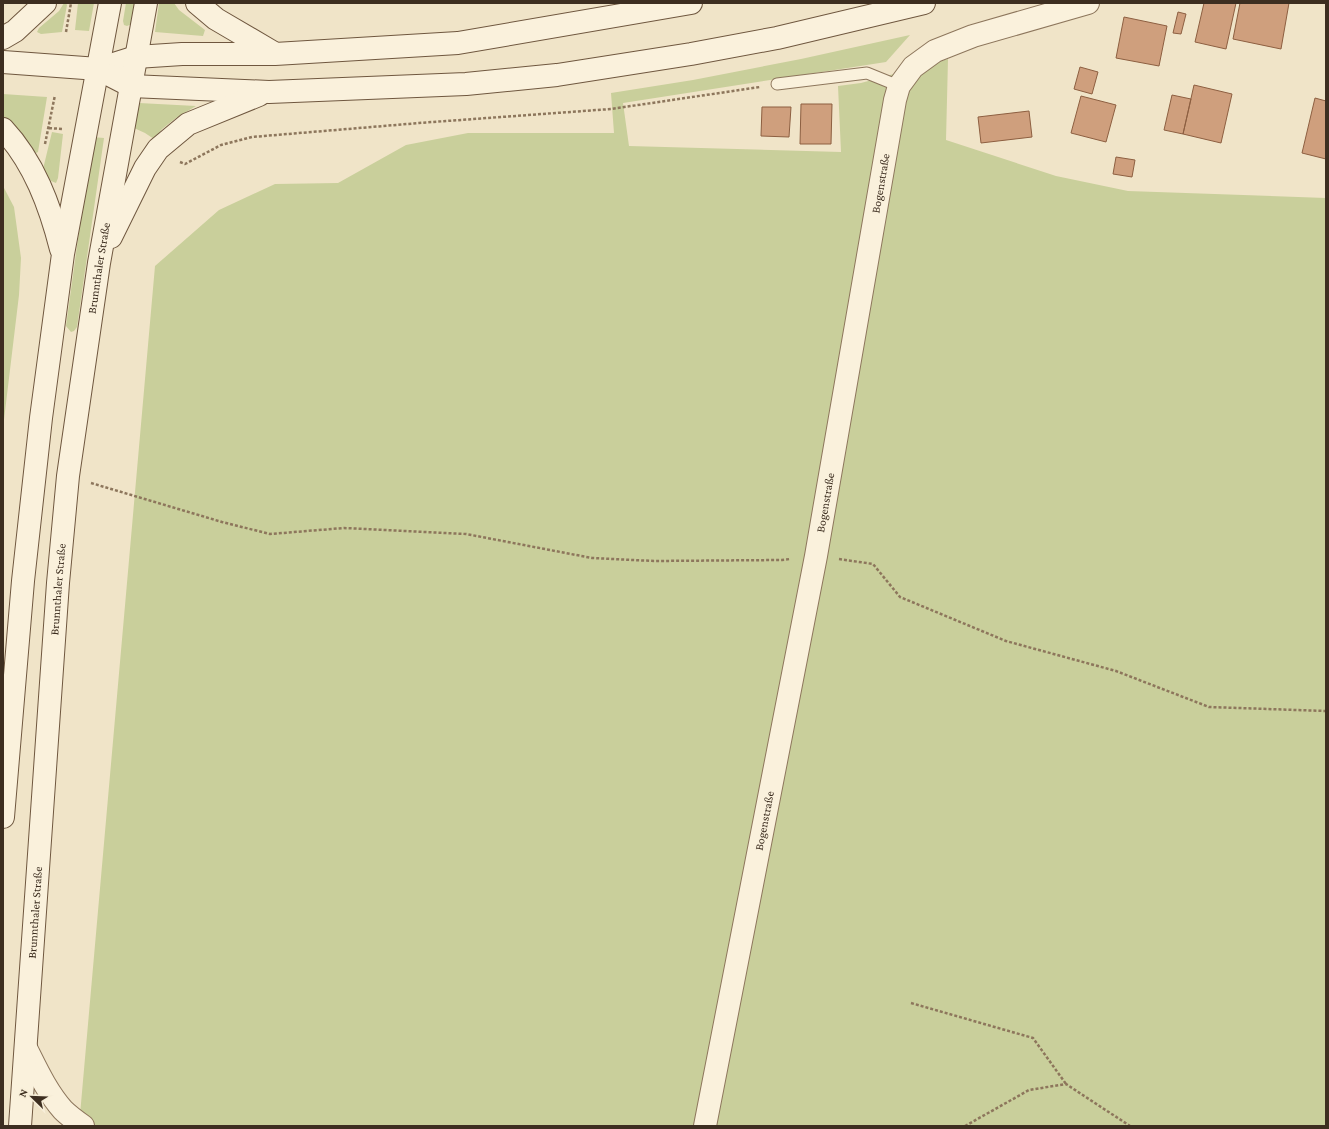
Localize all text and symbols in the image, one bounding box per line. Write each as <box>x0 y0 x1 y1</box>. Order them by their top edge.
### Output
street label: Bogenstraße <box>869 152 893 214</box>
street label: Brunnthaler Straße <box>85 221 113 315</box>
street label: Bogenstraße <box>813 472 837 533</box>
street label: Brunnthaler Straße <box>47 543 69 636</box>
street label: Bogenstraße <box>752 790 777 852</box>
street label: Brunnthaler Straße <box>25 866 45 959</box>
north arrow <box>12 1077 52 1117</box>
text: N <box>16 1087 30 1099</box>

